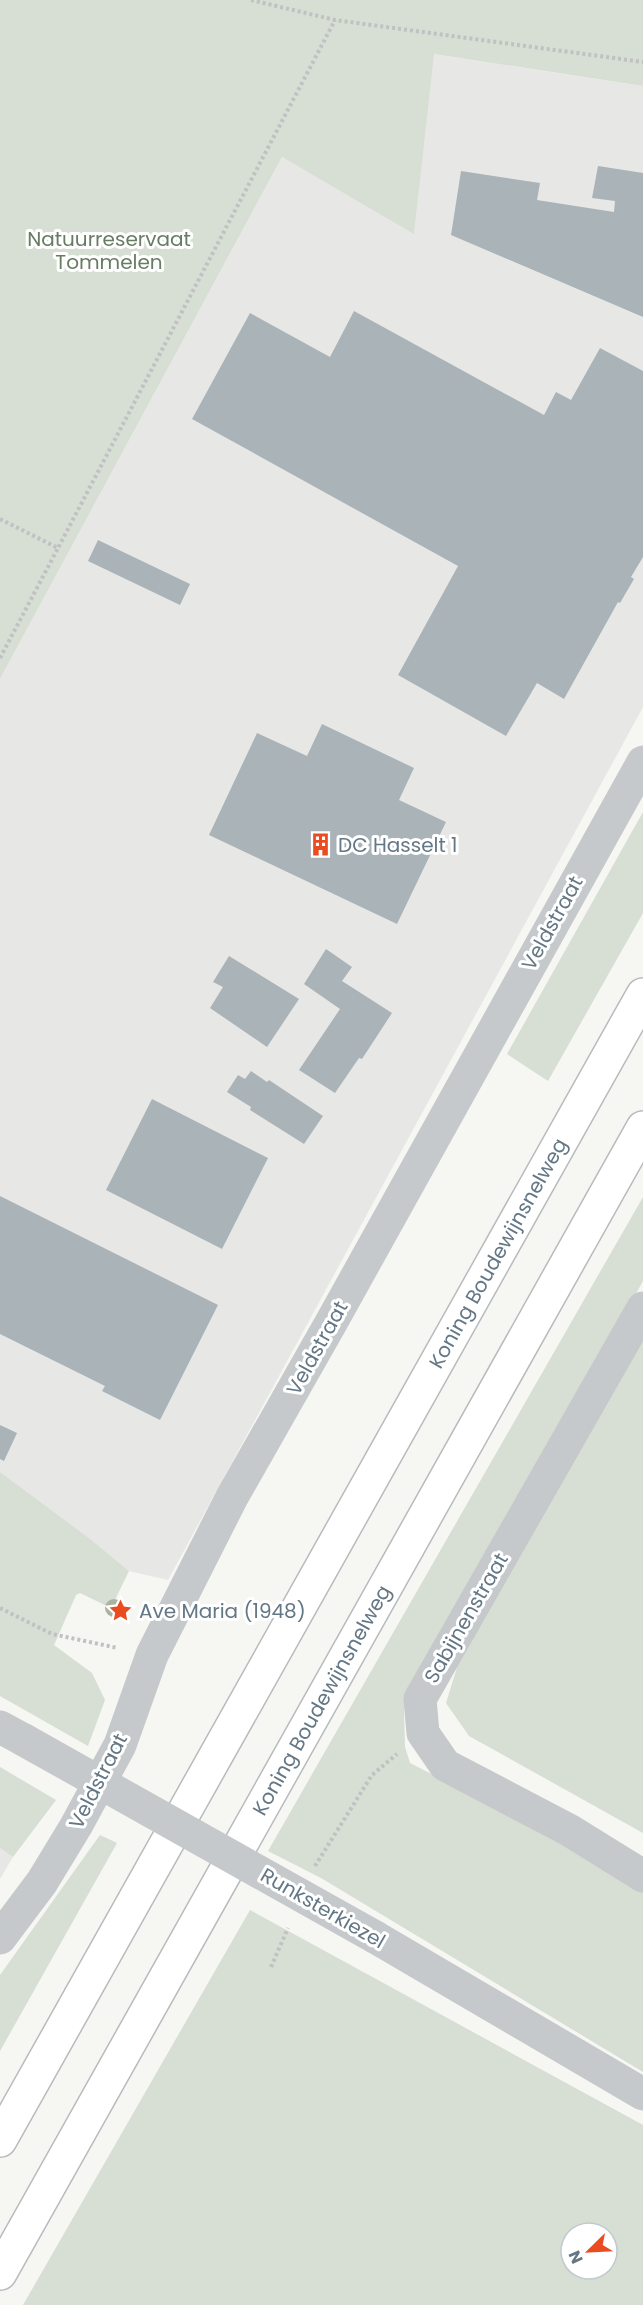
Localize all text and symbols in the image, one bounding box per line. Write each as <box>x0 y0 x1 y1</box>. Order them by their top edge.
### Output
park label: Natuurreservaat Tommelen <box>27 225 191 276</box>
place label: DC Hasselt 1 <box>338 831 458 859</box>
building icon: DC Hasselt 1 <box>307 832 333 858</box>
street label: Veldstraat <box>515 871 589 975</box>
street label: Koning Boudewijnsnelweg <box>422 1133 574 1374</box>
street label: Veldstraat <box>280 1296 354 1400</box>
street label: Sabijnenstraat <box>417 1548 515 1688</box>
street label: Koning Boudewijnsnelweg <box>246 1580 398 1820</box>
place label: Ave Maria (1948) <box>139 1597 306 1625</box>
place icon: Ave Maria (1948) <box>108 1598 134 1624</box>
street label: Veldstraat <box>62 1728 134 1834</box>
street label: Runksterkiezel <box>256 1861 390 1955</box>
north arrow <box>559 2221 619 2281</box>
text: N <box>563 2247 589 2267</box>

